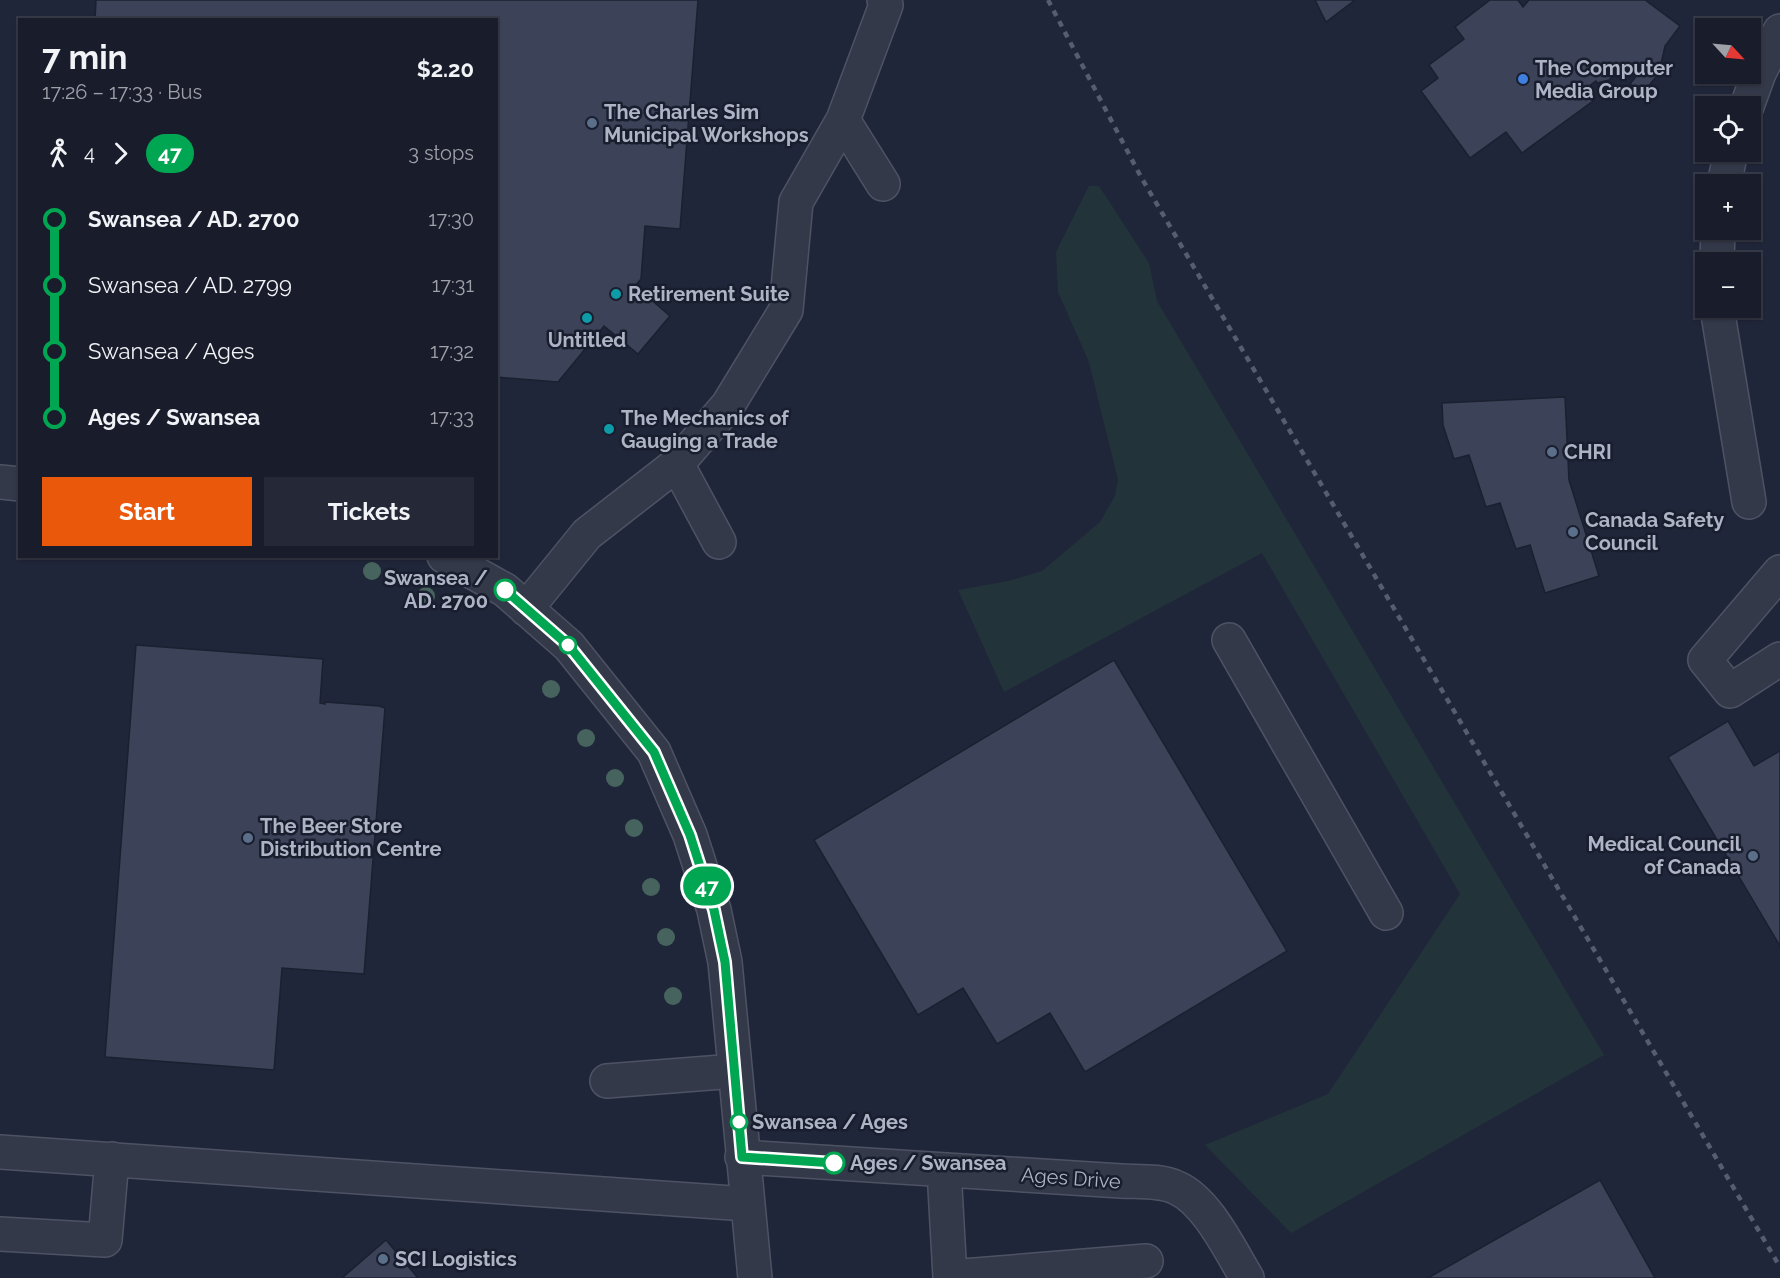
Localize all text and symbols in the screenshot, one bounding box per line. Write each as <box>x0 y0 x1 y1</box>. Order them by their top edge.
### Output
north arrow <box>1695 18 1761 84</box>
map controls <box>1695 18 1761 318</box>
text: 7 min <box>42 38 128 77</box>
text: $2.20 <box>417 56 474 82</box>
place label: The Computer Media Group <box>1535 56 1673 103</box>
marker: The Computer Media Group <box>1516 72 1530 86</box>
text: 17:26 – 17:33 · Bus <box>42 80 202 104</box>
button: locate <box>1695 96 1761 162</box>
place label: The Charles Sim Municipal Workshops <box>604 100 809 147</box>
marker: The Charles Sim Municipal Workshops <box>585 116 599 130</box>
icon: walk <box>42 137 75 170</box>
icon: forward <box>104 137 137 170</box>
text: 4 <box>84 141 95 165</box>
text: 47 <box>158 141 182 166</box>
text: 3 stops <box>408 141 474 165</box>
button: + <box>1695 174 1761 240</box>
text: Swansea / AD. 2700 <box>88 206 300 232</box>
text: 17:30 <box>428 207 474 231</box>
button: − <box>1695 252 1761 318</box>
text: Swansea / AD. 2799 <box>88 272 292 298</box>
text: 17:31 <box>432 273 474 297</box>
place label: Retirement Suite <box>628 282 790 306</box>
marker: Retirement Suite <box>609 287 623 301</box>
marker: Untitled <box>580 311 594 325</box>
place label: Untitled <box>548 328 626 352</box>
text: Swansea / Ages <box>88 338 254 364</box>
text: 17:32 <box>430 339 474 363</box>
text: Ages / Swansea <box>88 404 260 430</box>
text: 17:33 <box>430 405 474 429</box>
place label: The Mechanics of Gauging a Trade <box>621 406 789 453</box>
marker: The Mechanics of Gauging a Trade <box>602 422 616 436</box>
place label: CHRI <box>1564 440 1612 464</box>
marker: CHRI <box>1545 445 1559 459</box>
button: Start <box>42 477 252 546</box>
button: Tickets <box>264 477 474 546</box>
place label: Canada Safety Council <box>1585 508 1724 555</box>
marker: Canada Safety Council <box>1566 525 1580 539</box>
place label: Swansea / AD. 2700 <box>384 566 488 613</box>
marker: Swansea / AD. 2700 <box>494 579 516 601</box>
unlabelled marker <box>559 636 577 654</box>
place label: The Beer Store Distribution Centre <box>260 814 441 861</box>
marker: The Beer Store Distribution Centre <box>241 831 255 845</box>
place label: Medical Council of Canada <box>1588 832 1742 879</box>
marker: Medical Council of Canada <box>1746 849 1760 863</box>
line badge: 47 <box>680 866 734 906</box>
text: 47 <box>695 874 719 899</box>
place label: Swansea / Ages <box>752 1110 908 1134</box>
marker: Swansea / Ages <box>730 1113 748 1131</box>
place label: Ages / Swansea <box>850 1151 1007 1175</box>
marker: Ages / Swansea <box>823 1152 845 1174</box>
street label: Ages Drive <box>1020 1163 1122 1193</box>
place label: SCI Logistics <box>395 1247 517 1271</box>
marker: SCI Logistics <box>376 1252 390 1266</box>

